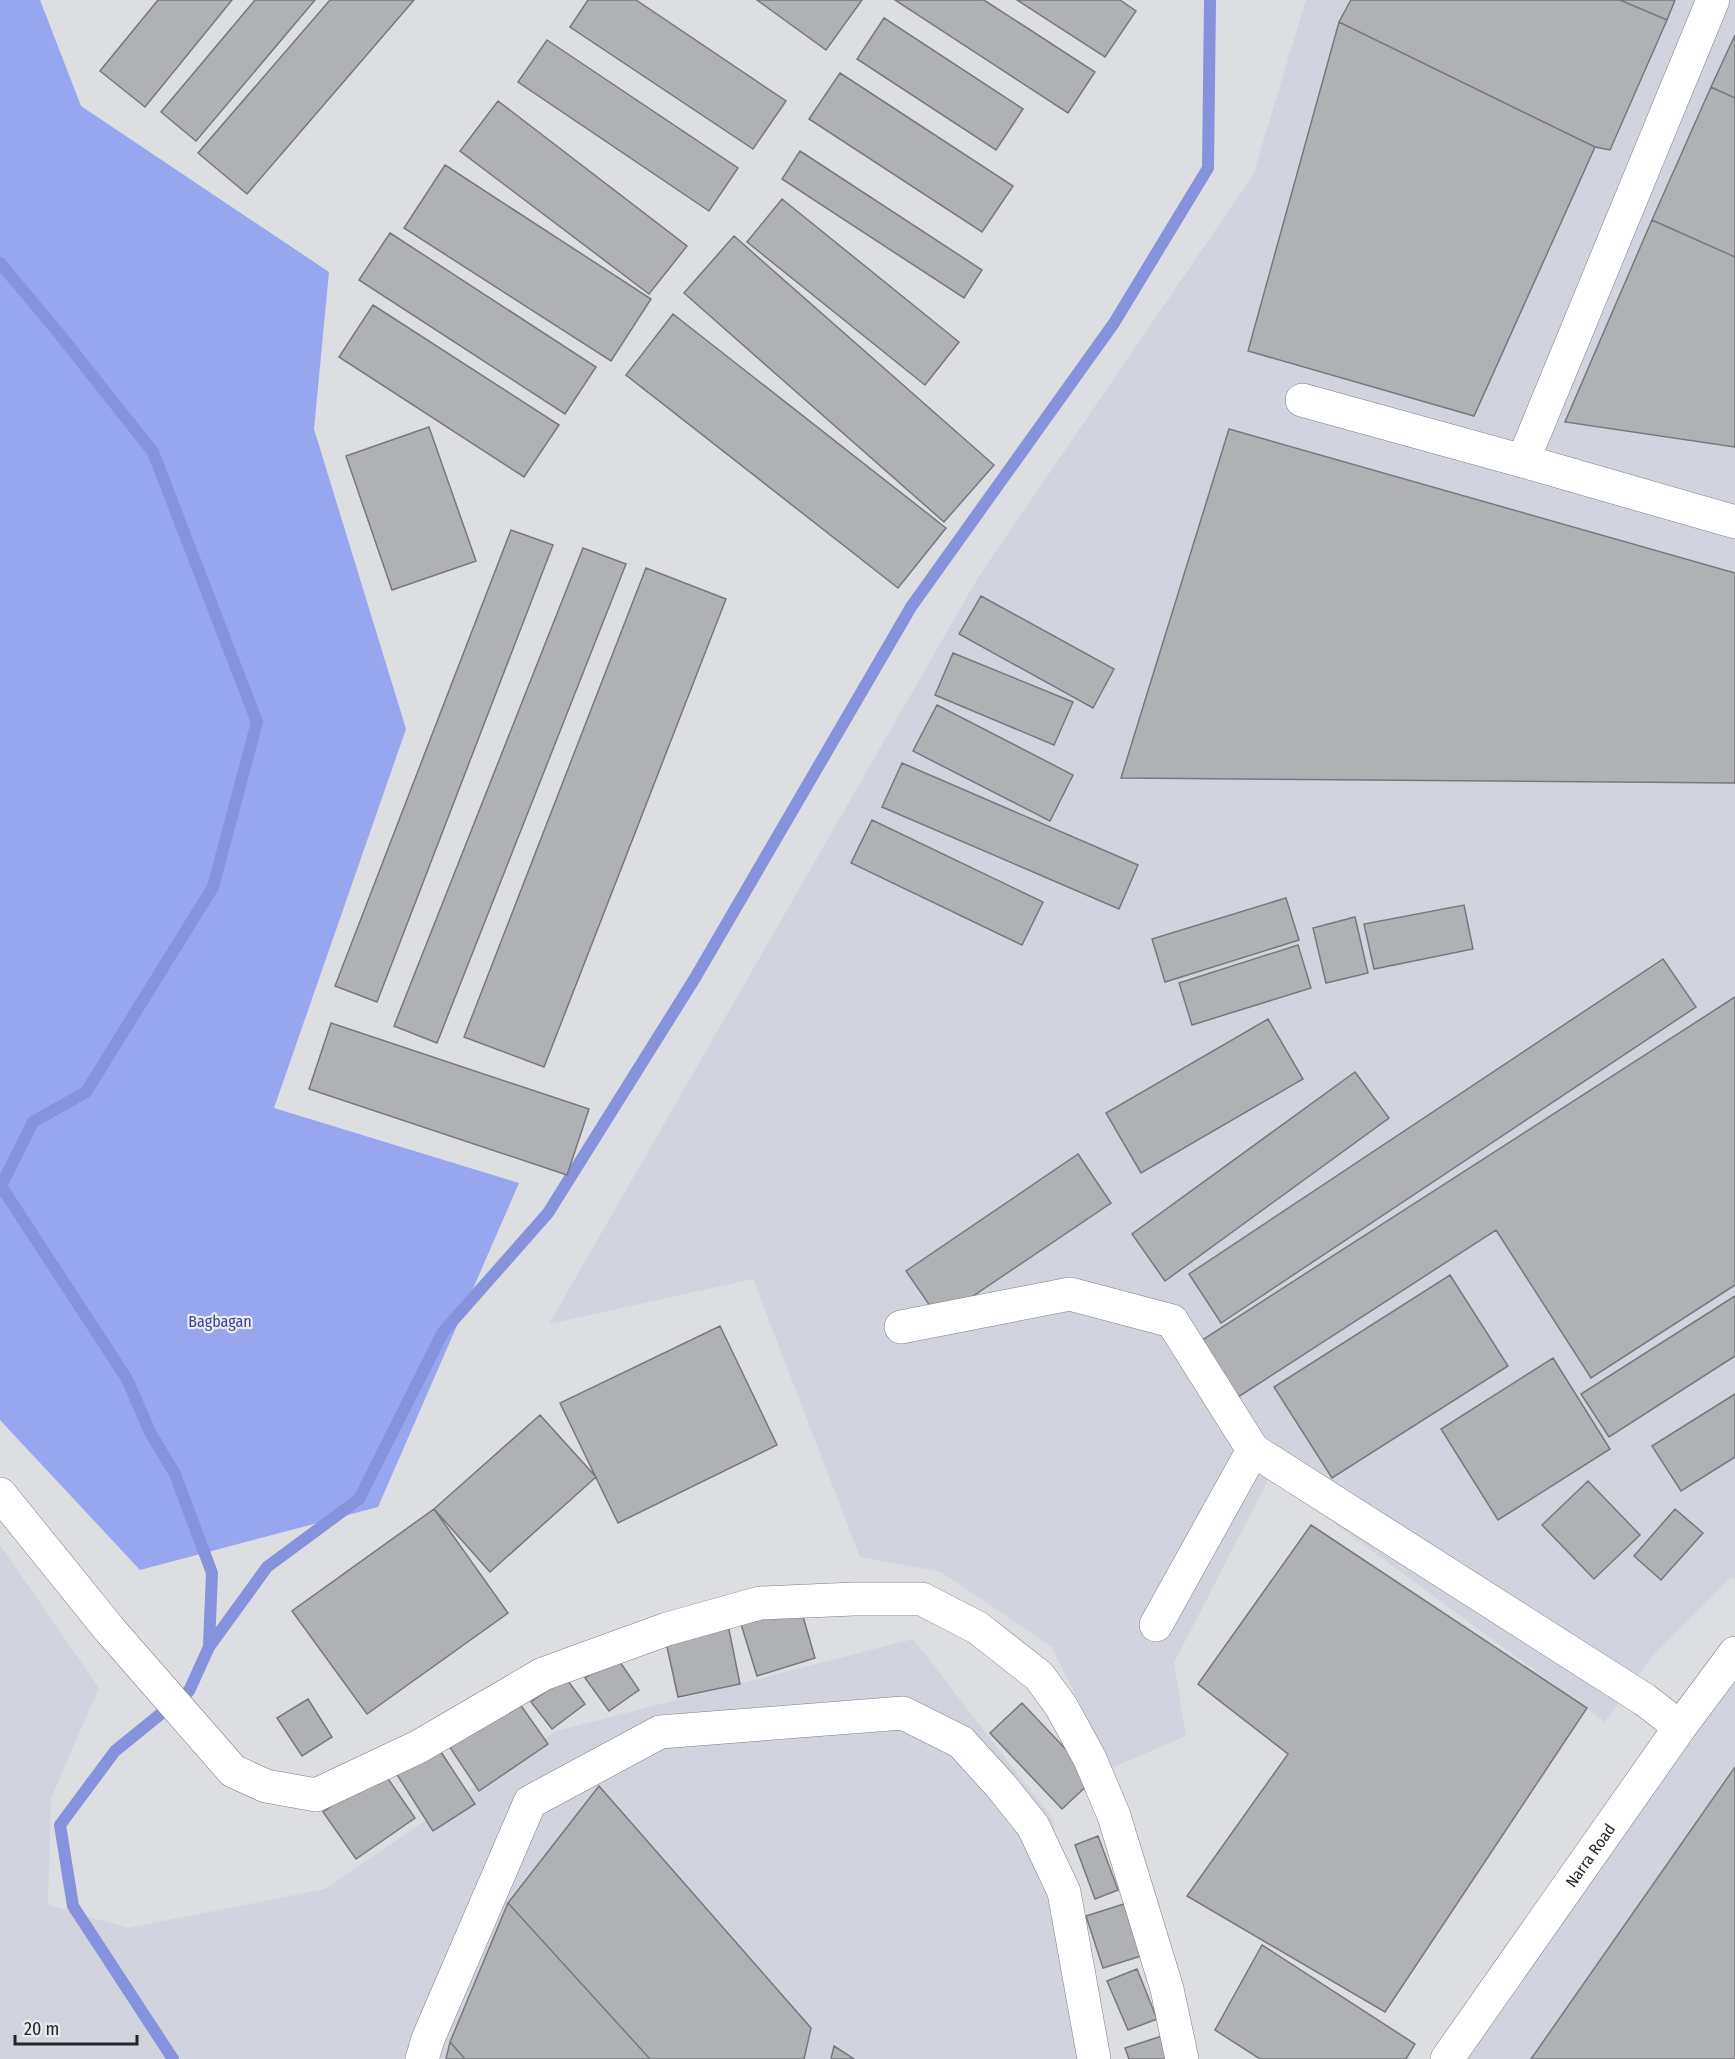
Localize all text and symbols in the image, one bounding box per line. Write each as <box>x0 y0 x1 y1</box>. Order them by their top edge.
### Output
park label: Bagbagan <box>188 1312 252 1331</box>
street label: Narra Road <box>1562 1820 1619 1891</box>
scale bar <box>15 2008 136 2046</box>
text: 20 m <box>24 2018 59 2040</box>

